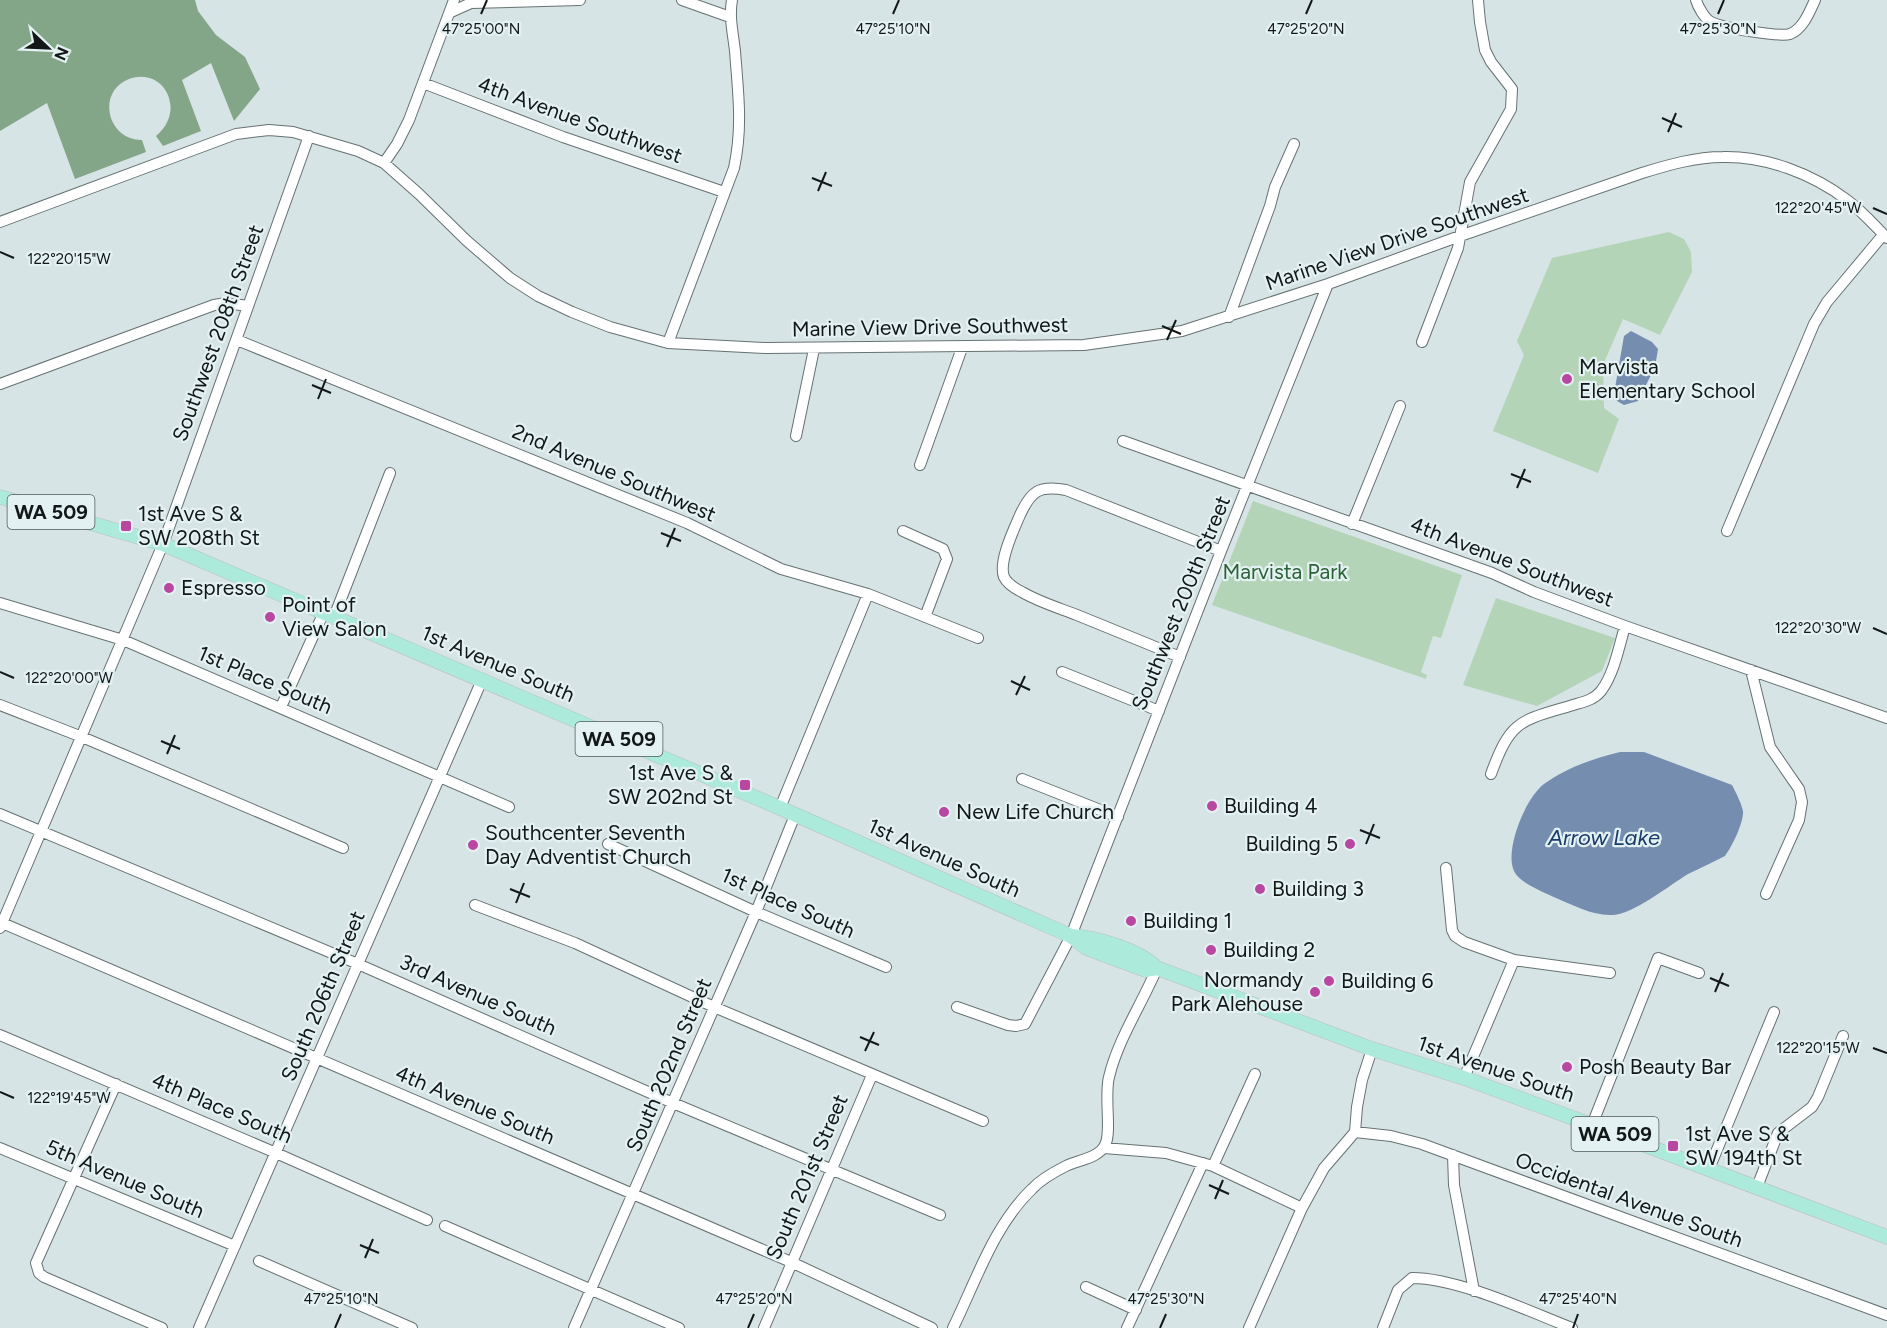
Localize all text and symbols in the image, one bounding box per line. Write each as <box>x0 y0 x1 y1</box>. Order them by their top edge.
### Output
north arrow <box>18 18 78 78</box>
text: 47°25'00"N <box>442 20 520 38</box>
text: 47°25'10"N <box>855 20 931 38</box>
text: 47°25'20"N <box>1267 20 1345 38</box>
text: 47°25'30"N <box>1679 20 1757 38</box>
text: N <box>50 44 73 63</box>
street label: 4th Avenue Southwest <box>475 71 686 168</box>
street label: Marine View Drive Southwest <box>1262 182 1532 295</box>
text: 122°20'45"W <box>1775 199 1862 217</box>
street label: Southwest 208th Street <box>167 221 268 445</box>
text: 122°20'15"W <box>27 250 111 268</box>
street label: Marine View Drive Southwest <box>792 312 1069 341</box>
place label: Marvista Elementary School <box>1579 354 1755 403</box>
marker: Marvista Elementary School <box>1560 372 1574 386</box>
street label: 2nd Avenue Southwest <box>509 418 720 527</box>
street label: Southwest 200th Street <box>1126 492 1235 714</box>
road number: WA 509 <box>8 495 94 529</box>
place label: 1st Ave S & SW 208th St <box>138 501 260 550</box>
street label: 4th Avenue Southwest <box>1407 511 1617 612</box>
marker: 1st Ave S & SW 208th St <box>119 519 133 533</box>
park label: Marvista Park <box>1223 559 1348 584</box>
place label: Espresso <box>181 575 266 600</box>
marker: Espresso <box>162 581 176 595</box>
place label: Point of View Salon <box>282 592 386 641</box>
marker: Point of View Salon <box>263 610 277 624</box>
text: 122°20'30"W <box>1775 619 1862 637</box>
street label: 1st Avenue South <box>418 620 579 707</box>
street label: 1st Place South <box>194 640 336 719</box>
text: 122°20'00"W <box>25 669 114 687</box>
road number: WA 509 <box>576 722 662 756</box>
place label: 1st Ave S & SW 202nd St <box>608 760 733 809</box>
marker: 1st Ave S & SW 202nd St <box>738 778 752 792</box>
place label: Building 4 <box>1224 793 1318 818</box>
place label: New Life Church <box>956 799 1114 824</box>
marker: Building 4 <box>1205 799 1219 813</box>
marker: New Life Church <box>937 805 951 819</box>
street label: 1st Avenue South <box>864 813 1024 902</box>
place label: Southcenter Seventh Day Adventist Church <box>485 820 691 869</box>
water label: Arrow Lake <box>1547 824 1660 851</box>
place label: Building 5 <box>1245 831 1338 856</box>
marker: Building 5 <box>1343 837 1357 851</box>
marker: Southcenter Seventh Day Adventist Church <box>466 838 480 852</box>
street label: 1st Place South <box>718 862 859 943</box>
place label: Building 3 <box>1272 876 1364 901</box>
marker: Building 3 <box>1253 882 1267 896</box>
street label: South 206th Street <box>275 907 370 1085</box>
place label: Building 1 <box>1143 908 1232 933</box>
marker: Building 1 <box>1124 914 1138 928</box>
place label: Building 2 <box>1223 937 1315 962</box>
marker: Building 2 <box>1204 943 1218 957</box>
street label: 3rd Avenue South <box>396 949 560 1040</box>
place label: Normandy Park Alehouse <box>1171 967 1303 1016</box>
place label: Building 6 <box>1341 968 1433 993</box>
street label: South 202nd Street <box>621 974 717 1156</box>
marker: Building 6 <box>1322 974 1336 988</box>
marker: Normandy Park Alehouse <box>1308 985 1322 999</box>
street label: 1st Avenue South <box>1414 1030 1578 1107</box>
text: 122°20'15"W <box>1776 1039 1860 1057</box>
place label: Posh Beauty Bar <box>1579 1054 1731 1079</box>
street label: 4th Avenue South <box>392 1060 559 1149</box>
marker: Posh Beauty Bar <box>1560 1060 1574 1074</box>
street label: 4th Place South <box>148 1067 296 1148</box>
text: 122°19'45"W <box>27 1089 111 1107</box>
street label: South 201st Street <box>760 1090 853 1263</box>
road number: WA 509 <box>1572 1117 1658 1151</box>
place label: 1st Ave S & SW 194th St <box>1685 1121 1803 1170</box>
street label: 5th Avenue South <box>42 1134 208 1223</box>
marker: 1st Ave S & SW 194th St <box>1666 1139 1680 1153</box>
street label: Occidental Avenue South <box>1512 1147 1746 1252</box>
text: 47°25'10"N <box>303 1290 379 1308</box>
text: 47°25'20"N <box>715 1290 793 1308</box>
text: 47°25'30"N <box>1127 1290 1205 1308</box>
text: 47°25'40"N <box>1539 1290 1617 1308</box>

